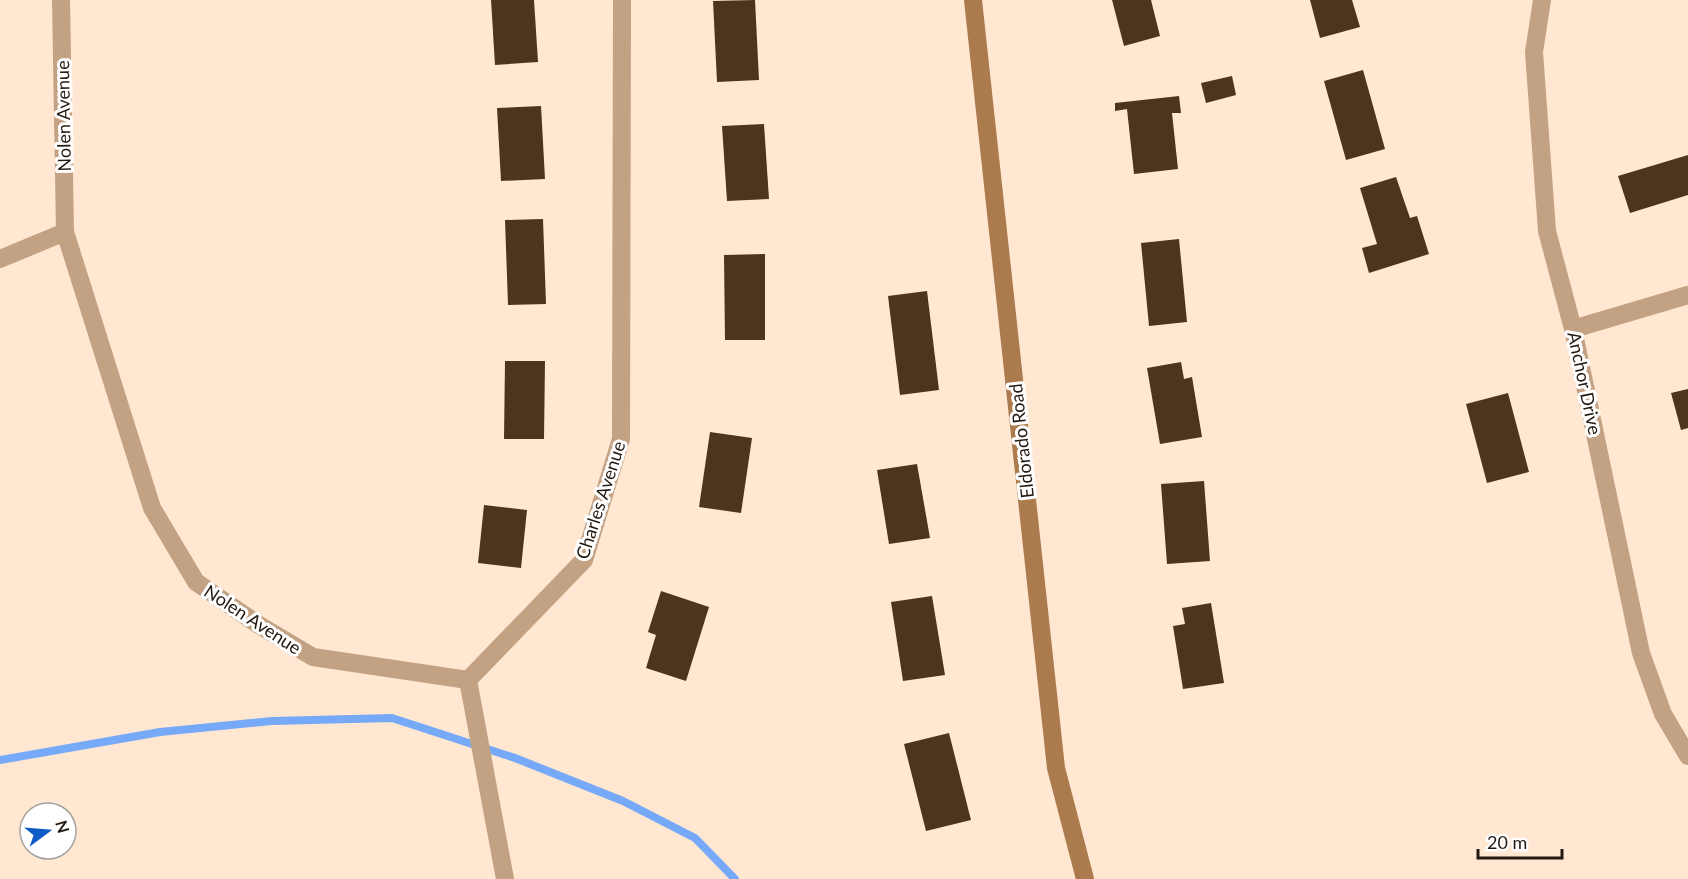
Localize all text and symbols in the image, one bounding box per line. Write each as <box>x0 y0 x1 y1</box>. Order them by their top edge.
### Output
street label: Nolen Avenue <box>51 60 75 172</box>
street label: Anchor Drive <box>1563 329 1607 437</box>
street label: Eldorado Road <box>1004 383 1038 499</box>
street label: Charles Avenue <box>571 438 629 562</box>
street label: Nolen Avenue <box>200 580 306 658</box>
north arrow <box>18 801 78 861</box>
text: N <box>52 818 74 835</box>
scale bar <box>1478 822 1562 860</box>
text: 20 m <box>1487 831 1527 853</box>

